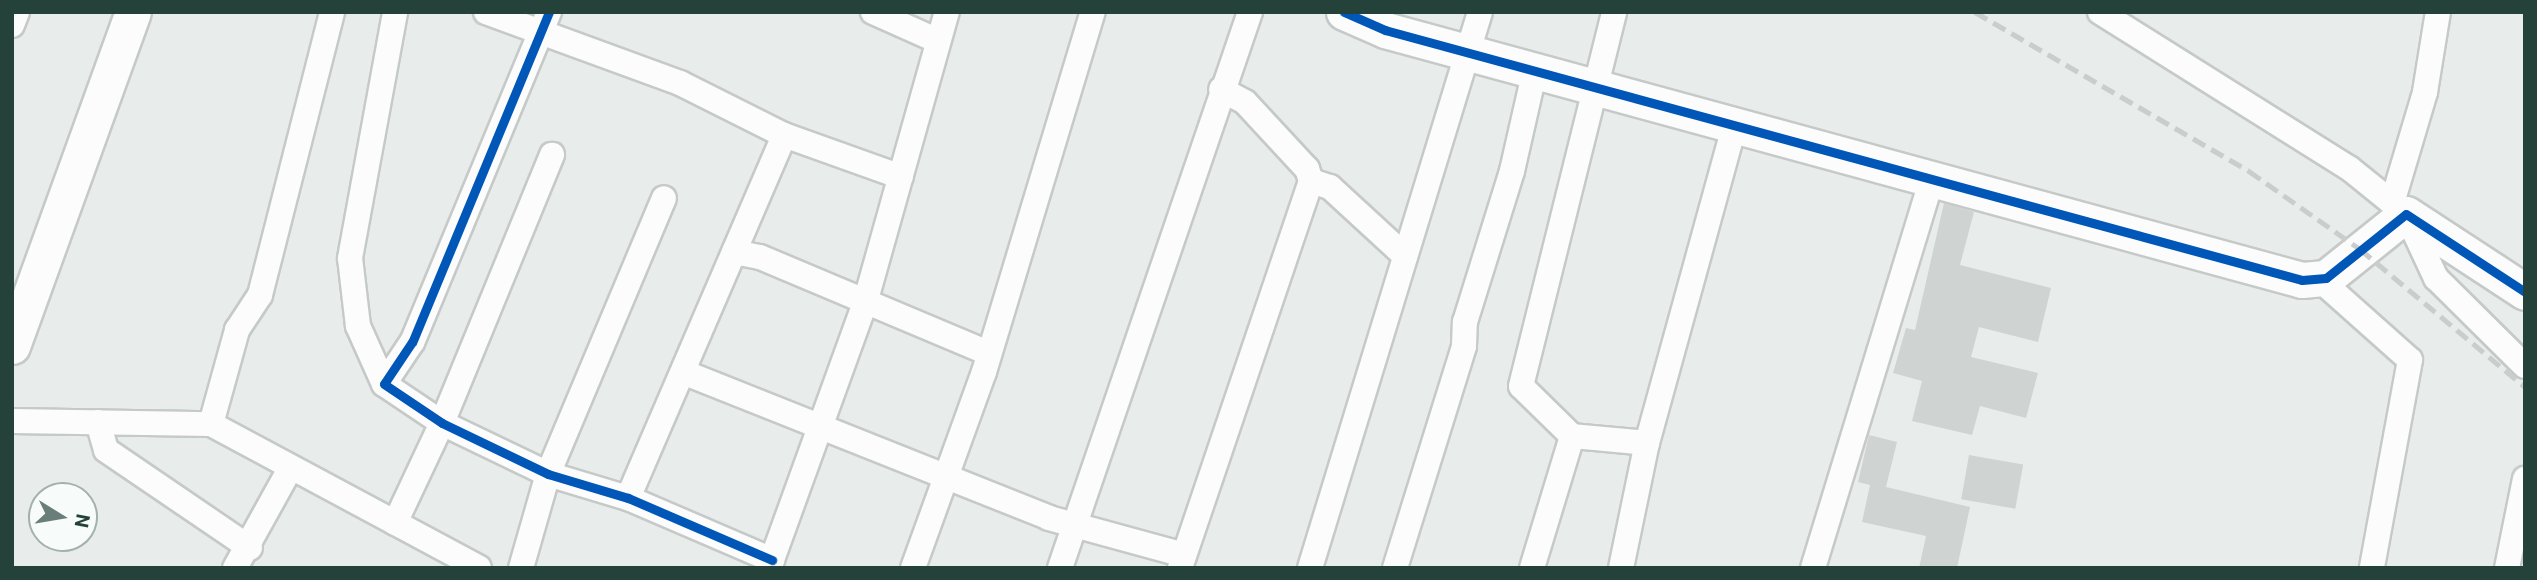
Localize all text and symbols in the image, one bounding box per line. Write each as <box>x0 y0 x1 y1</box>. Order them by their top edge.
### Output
north arrow <box>28 482 98 552</box>
text: N <box>70 512 95 529</box>

